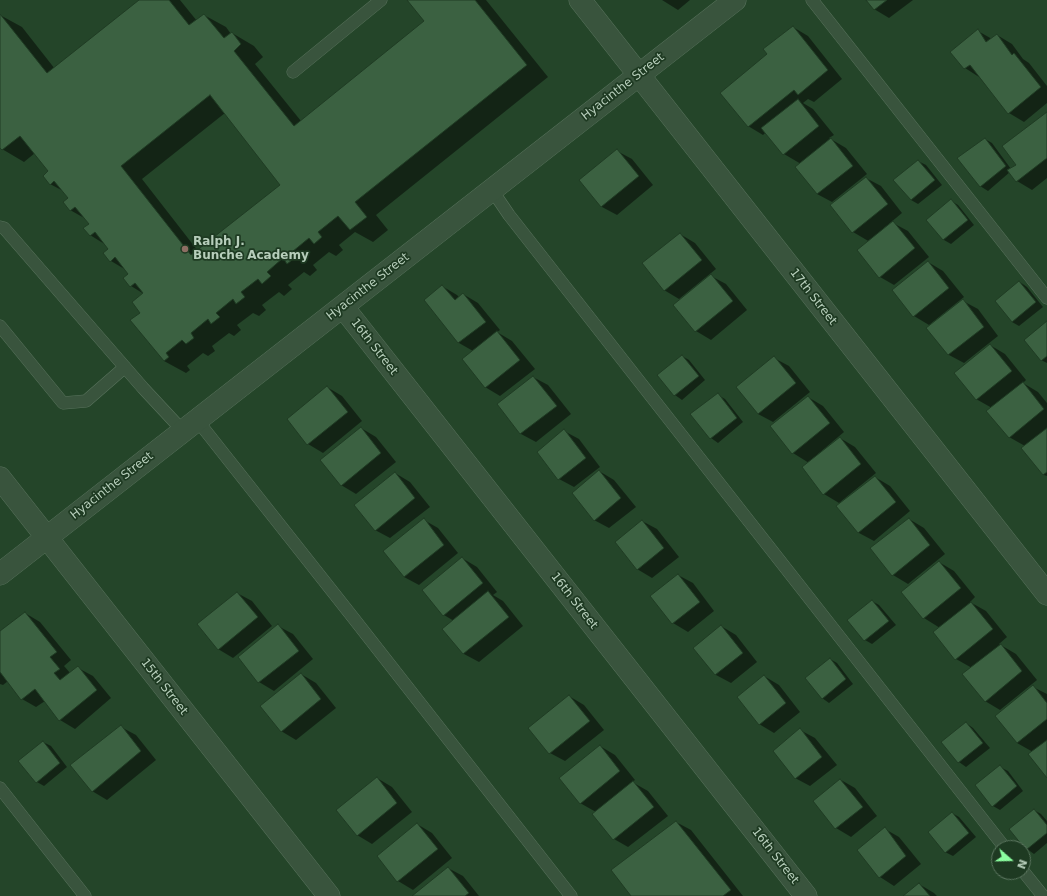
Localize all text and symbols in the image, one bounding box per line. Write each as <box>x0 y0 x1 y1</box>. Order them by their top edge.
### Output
street label: Hyacinthe Street <box>579 50 667 124</box>
place label: Ralph J. Bunche Academy <box>193 235 309 263</box>
marker: Ralph J. Bunche Academy <box>180 244 190 254</box>
street label: Hyacinthe Street <box>324 250 412 324</box>
street label: 17th Street <box>786 266 840 328</box>
street label: 16th Street <box>347 316 401 378</box>
street label: Hyacinthe Street <box>68 449 156 523</box>
street label: 16th Street <box>547 570 601 632</box>
street label: 15th Street <box>137 656 191 718</box>
street label: 16th Street <box>748 825 802 887</box>
north arrow <box>991 840 1031 880</box>
text: N <box>1014 857 1029 870</box>

